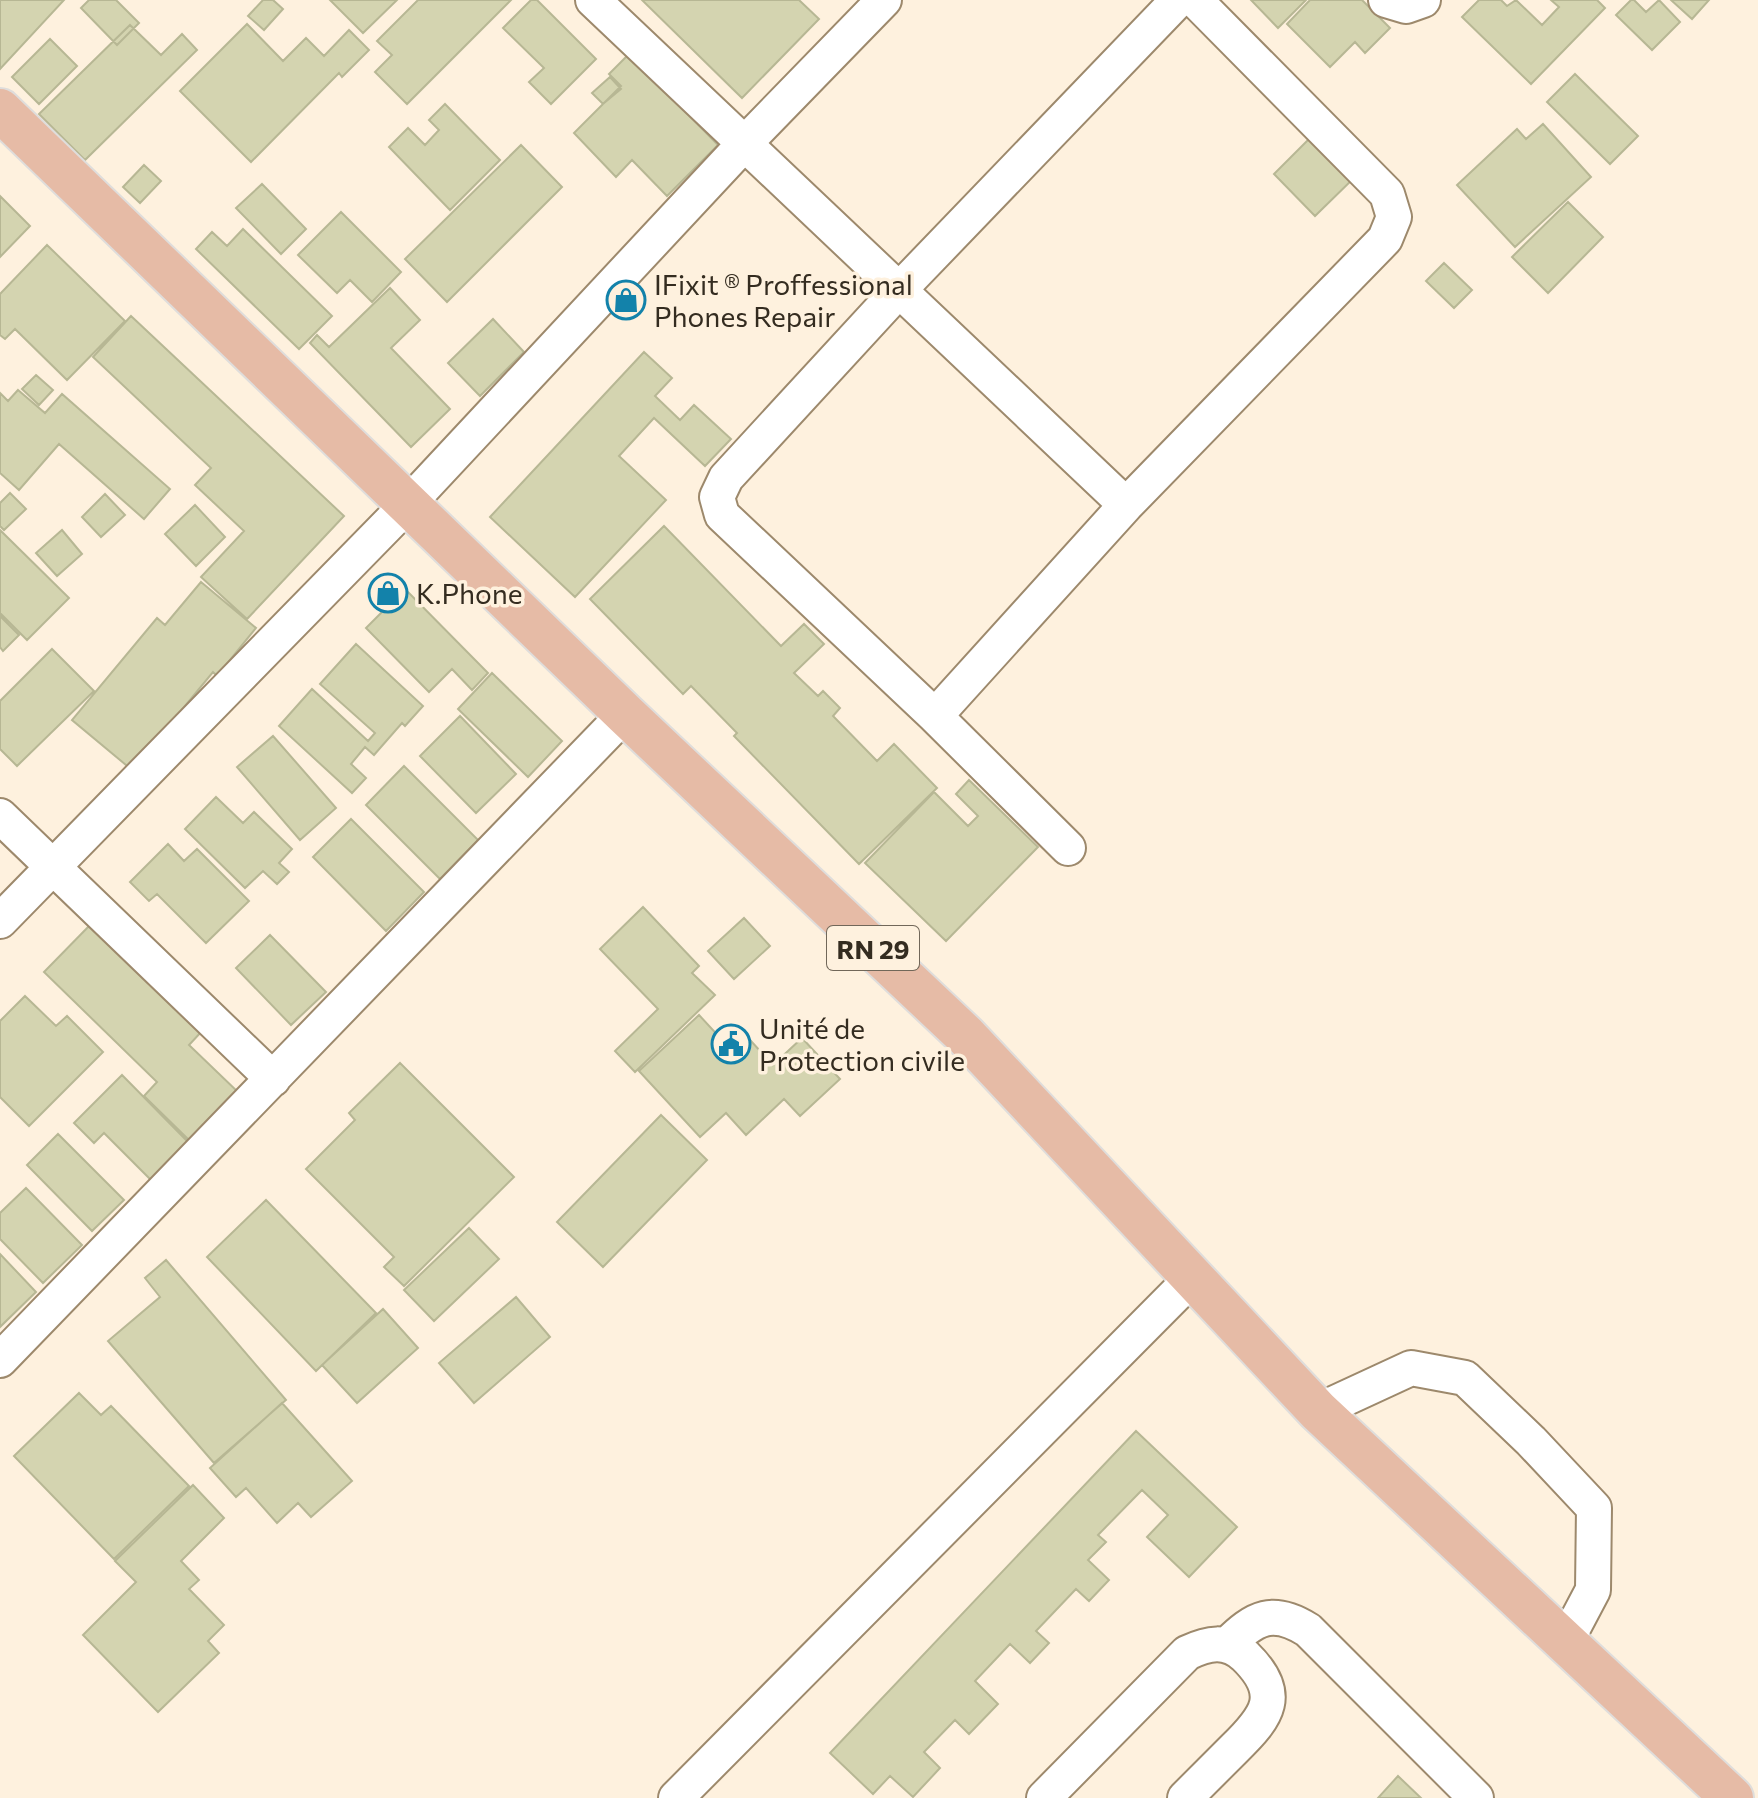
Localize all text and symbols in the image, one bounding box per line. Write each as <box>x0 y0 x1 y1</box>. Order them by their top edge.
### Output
place label: IFixit ® Proffessional Phones Repair <box>654 267 913 333</box>
shop icon: IFixit ® Proffessional Phones Repair <box>605 279 647 321</box>
shop icon: K.Phone <box>367 572 409 614</box>
place label: K.Phone <box>416 576 523 610</box>
road number: RN 29 <box>827 926 919 970</box>
place label: Unité de Protection civile <box>759 1011 965 1077</box>
public building icon: Unité de Protection civile <box>710 1023 752 1065</box>

